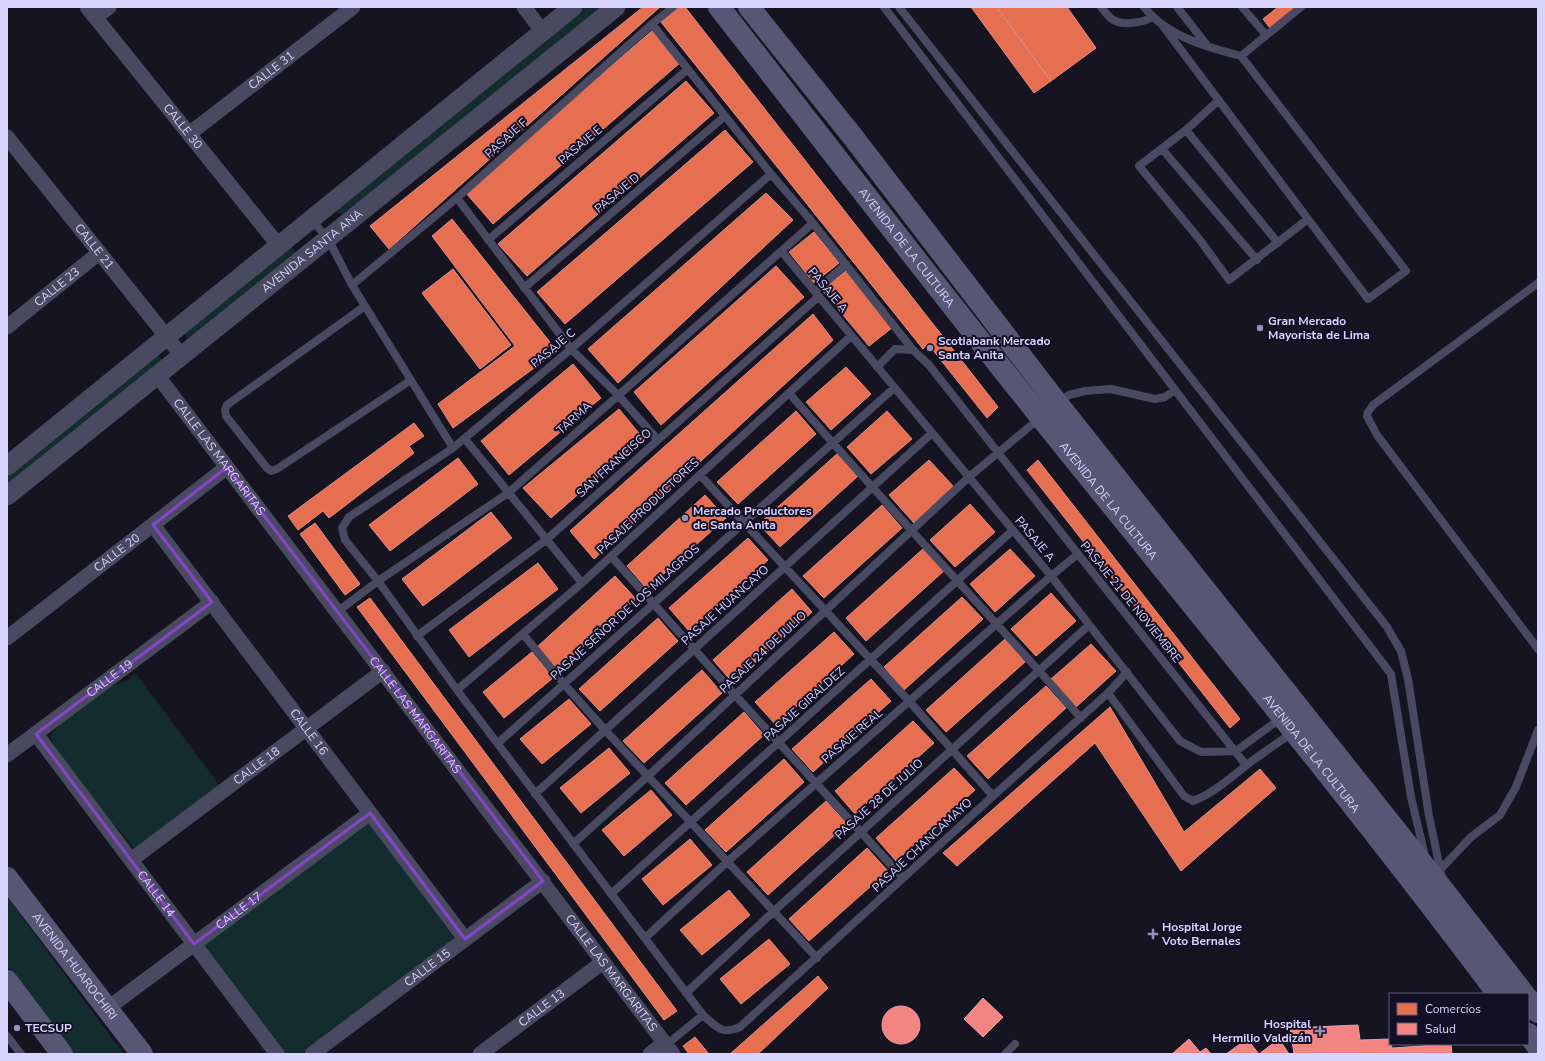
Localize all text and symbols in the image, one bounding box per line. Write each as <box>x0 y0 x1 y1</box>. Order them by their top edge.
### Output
street label: CALLE 31 <box>245 47 298 93</box>
street label: CALLE 30 <box>160 100 206 152</box>
street label: PASAJE F <box>481 114 531 161</box>
street label: PASAJE E <box>555 122 605 168</box>
street label: PASAJE D <box>591 169 643 217</box>
street label: AVENIDA DE LA CULTURA <box>855 184 959 311</box>
street label: AVENIDA SANTA ANA <box>258 206 366 297</box>
street label: CALLE 21 <box>71 220 118 273</box>
street label: CALLE 23 <box>31 264 83 310</box>
street label: PASAJE A <box>804 264 852 316</box>
place label: Gran Mercado Mayorista de Lima <box>1268 313 1370 343</box>
marker: Gran Mercado Mayorista de Lima <box>1255 323 1265 333</box>
street label: PASAJE C <box>527 325 579 371</box>
place label: Scotiabank Mercado Santa Anita <box>938 333 1051 363</box>
marker: Scotiabank Mercado Santa Anita <box>925 343 935 353</box>
street label: CALLE LAS MARGARITAS <box>170 395 269 519</box>
street label: TARMA <box>553 398 595 438</box>
street label: SAN FRANCISCO <box>573 425 655 501</box>
street label: AVENIDA DE LA CULTURA <box>1056 439 1161 564</box>
street label: PASAJE PRODUCTORES <box>593 454 703 558</box>
place label: Mercado Productores de Santa Anita <box>693 503 812 533</box>
marker: Mercado Productores de Santa Anita <box>680 513 690 523</box>
street label: PASAJE A <box>1011 513 1059 565</box>
street label: CALLE 20 <box>90 530 143 576</box>
street label: PASAJE 21 DE NOVIEMBRE <box>1077 538 1185 666</box>
street label: PASAJE SEÑOR DE LOS MILAGROS <box>547 541 703 683</box>
street label: PASAJE HUANCAYO <box>678 561 772 649</box>
street label: PASAJE 24 DE JULIO <box>716 607 810 697</box>
street label: CALLE LAS MARGARITAS <box>366 653 465 777</box>
street label: CALLE 19 <box>83 656 136 701</box>
street label: PASAJE GIRALDEZ <box>760 663 848 745</box>
street label: AVENIDA DE LA CULTURA <box>1259 691 1364 816</box>
street label: CALLE 16 <box>286 705 332 758</box>
street label: PASAJE REAL <box>818 705 886 767</box>
street label: CALLE 18 <box>230 743 283 788</box>
street label: PASAJE 28 DE JULIO <box>831 755 927 843</box>
street label: PASAJE CHANCAMAYO <box>869 794 975 896</box>
street label: CALLE 14 <box>134 867 179 920</box>
street label: CALLE 17 <box>212 888 265 933</box>
street label: AVENIDA HUAROCHIRI <box>28 909 121 1023</box>
street label: CALLE LAS MARGARITAS <box>562 911 661 1035</box>
place label: Hospital Jorge Voto Bernales <box>1161 919 1243 949</box>
marker: Hospital Jorge Voto Bernales <box>1147 928 1159 940</box>
street label: CALLE 15 <box>401 945 454 990</box>
street label: CALLE 13 <box>515 985 568 1031</box>
legend <box>1389 993 1529 1045</box>
text: Comercios <box>1425 1001 1481 1017</box>
place label: Hospital Hermilio Valdizán <box>1212 1016 1311 1046</box>
place label: TECSUP <box>25 1020 72 1036</box>
text: Salud <box>1425 1021 1456 1037</box>
marker: TECSUP <box>12 1023 22 1033</box>
marker: Hospital Hermilio Valdizán <box>1314 1025 1326 1037</box>

